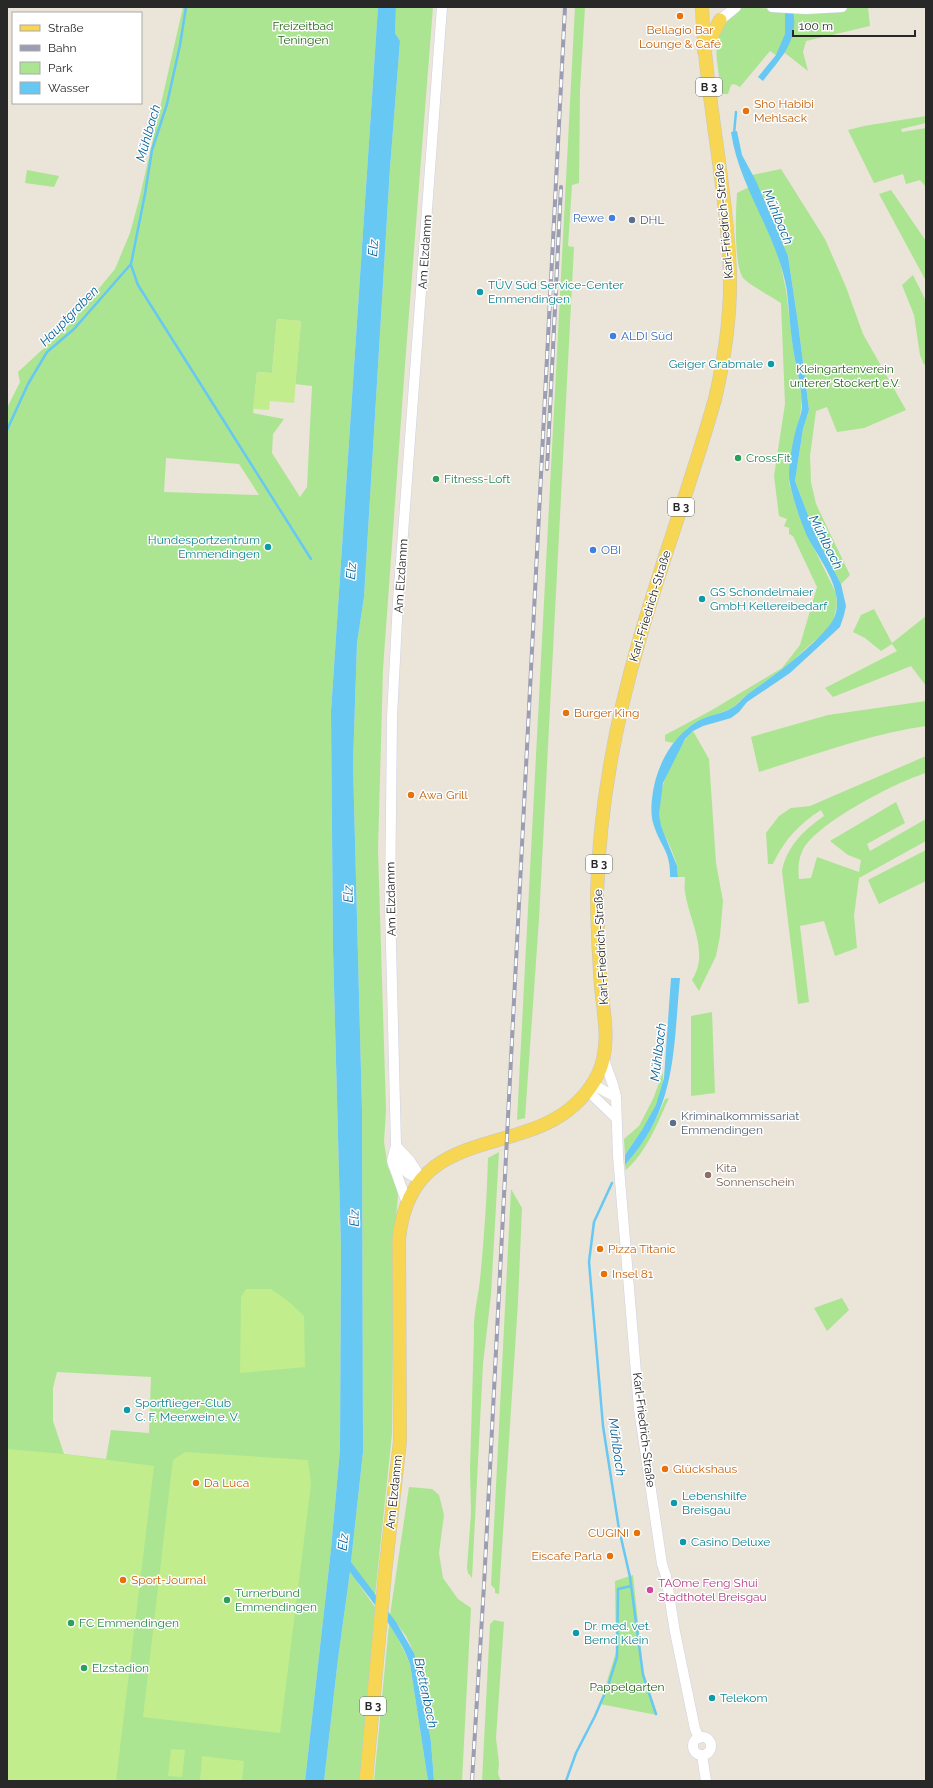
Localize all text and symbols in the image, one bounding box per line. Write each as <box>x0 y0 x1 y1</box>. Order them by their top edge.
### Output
marker: Bellagio Bar Lounge & Café <box>675 11 685 21</box>
legend <box>12 12 142 104</box>
scale bar <box>793 12 915 38</box>
park label: Freizeitbad Teningen <box>272 19 334 47</box>
text: 100 m <box>799 19 833 33</box>
text: Straße <box>48 21 84 35</box>
place label: Bellagio Bar Lounge & Café <box>639 23 721 51</box>
text: Bahn <box>48 41 77 55</box>
text: Park <box>48 61 73 75</box>
road number: B 3 <box>696 78 722 96</box>
text: Wasser <box>48 81 90 95</box>
place label: Sho Habibi Mehlsack <box>754 97 814 125</box>
water label: Mühlbach <box>133 103 163 163</box>
marker: Sho Habibi Mehlsack <box>741 106 751 116</box>
street label: Karl-Friedrich-Straße <box>712 163 736 279</box>
water label: Mühlbach <box>760 187 796 247</box>
place label: Rewe <box>573 211 604 225</box>
marker: Rewe <box>607 213 617 223</box>
place label: DHL <box>640 213 664 227</box>
street label: Am Elzdamm <box>415 214 435 290</box>
marker: DHL <box>627 215 637 225</box>
water label: Elz <box>365 238 381 257</box>
place label: TÜV Süd Service-Center Emmendingen <box>488 278 624 306</box>
water label: Hauptgraben <box>37 283 101 349</box>
marker: TÜV Süd Service-Center Emmendingen <box>475 287 485 297</box>
place label: ALDI Süd <box>621 329 673 343</box>
marker: ALDI Süd <box>608 331 618 341</box>
place label: Geiger Grabmale <box>669 357 763 371</box>
marker: Geiger Grabmale <box>766 359 776 369</box>
park label: Kleingartenverein unterer Stockert e.V. <box>790 362 900 390</box>
place label: CrossFit <box>746 451 791 465</box>
marker: CrossFit <box>733 453 743 463</box>
place label: Fitness-Loft <box>444 472 510 486</box>
marker: Fitness-Loft <box>431 474 441 484</box>
road number: B 3 <box>668 498 694 516</box>
water label: Mühlbach <box>806 512 846 572</box>
place label: Hundesportzentrum Emmendingen <box>148 533 260 561</box>
street label: Am Elzdamm <box>391 538 411 614</box>
marker: Hundesportzentrum Emmendingen <box>263 542 273 552</box>
place label: OBI <box>601 543 621 557</box>
marker: OBI <box>588 545 598 555</box>
street label: Karl-Friedrich-Straße <box>626 549 674 663</box>
water label: Elz <box>343 561 359 580</box>
place label: GS Schondelmaier GmbH Kellereibedarf <box>710 585 828 613</box>
marker: GS Schondelmaier GmbH Kellereibedarf <box>697 594 707 604</box>
place label: Burger King <box>574 706 639 720</box>
marker: Burger King <box>561 708 571 718</box>
place label: Awa Grill <box>419 788 469 802</box>
marker: Awa Grill <box>406 790 416 800</box>
road number: B 3 <box>586 855 612 873</box>
street label: Am Elzdamm <box>383 862 399 936</box>
water label: Elz <box>340 884 356 903</box>
street label: Karl-Friedrich-Straße <box>591 889 611 1005</box>
water label: Mühlbach <box>647 1022 669 1082</box>
place label: Kriminalkommissariat Emmendingen <box>681 1109 799 1137</box>
marker: Kriminalkommissariat Emmendingen <box>668 1118 678 1128</box>
place label: Kita Sonnenschein <box>716 1161 795 1189</box>
marker: Kita Sonnenschein <box>703 1170 713 1180</box>
water label: Elz <box>346 1208 362 1227</box>
place label: Pizza Titanic <box>608 1242 676 1256</box>
marker: Pizza Titanic <box>595 1244 605 1254</box>
place label: Insel 81 <box>612 1267 653 1281</box>
marker: Insel 81 <box>599 1269 609 1279</box>
street label: Karl-Friedrich-Straße <box>630 1372 658 1488</box>
place label: Sportflieger-Club C. F. Meerwein e. V. <box>135 1396 239 1424</box>
marker: Sportflieger-Club C. F. Meerwein e. V. <box>122 1405 132 1415</box>
water label: Mühlbach <box>605 1417 629 1477</box>
street label: Am Elzdamm <box>383 1454 405 1530</box>
place label: Glückshaus <box>673 1462 737 1476</box>
marker: Glückshaus <box>660 1464 670 1474</box>
place label: Da Luca <box>204 1476 249 1490</box>
marker: Da Luca <box>191 1478 201 1488</box>
place label: Lebenshilfe Breisgau <box>682 1489 747 1517</box>
marker: Lebenshilfe Breisgau <box>669 1498 679 1508</box>
place label: CUGINI <box>588 1526 629 1540</box>
marker: CUGINI <box>632 1528 642 1538</box>
water label: Elz <box>335 1532 352 1551</box>
place label: Casino Deluxe <box>691 1535 770 1549</box>
marker: Casino Deluxe <box>678 1537 688 1547</box>
place label: Eiscafe Parla <box>531 1549 602 1563</box>
marker: Eiscafe Parla <box>605 1551 615 1561</box>
place label: Sport-Journal <box>131 1573 207 1587</box>
marker: Sport-Journal <box>118 1575 128 1585</box>
place label: TAOme Feng Shui Stadthotel Breisgau <box>658 1576 767 1604</box>
marker: TAOme Feng Shui Stadthotel Breisgau <box>645 1585 655 1595</box>
place label: Turnerbund Emmendingen <box>235 1586 317 1614</box>
marker: Turnerbund Emmendingen <box>222 1595 232 1605</box>
place label: FC Emmendingen <box>79 1616 179 1630</box>
marker: FC Emmendingen <box>66 1618 76 1628</box>
place label: Dr. med. vet. Bernd Klein <box>584 1619 651 1647</box>
marker: Dr. med. vet. Bernd Klein <box>571 1628 581 1638</box>
water label: Brettenbach <box>411 1656 441 1730</box>
place label: Elzstadion <box>92 1661 149 1675</box>
marker: Elzstadion <box>79 1663 89 1673</box>
park label: Pappelgarten <box>589 1680 665 1694</box>
place label: Telekom <box>720 1691 768 1705</box>
marker: Telekom <box>707 1693 717 1703</box>
road number: B 3 <box>360 1697 386 1715</box>

